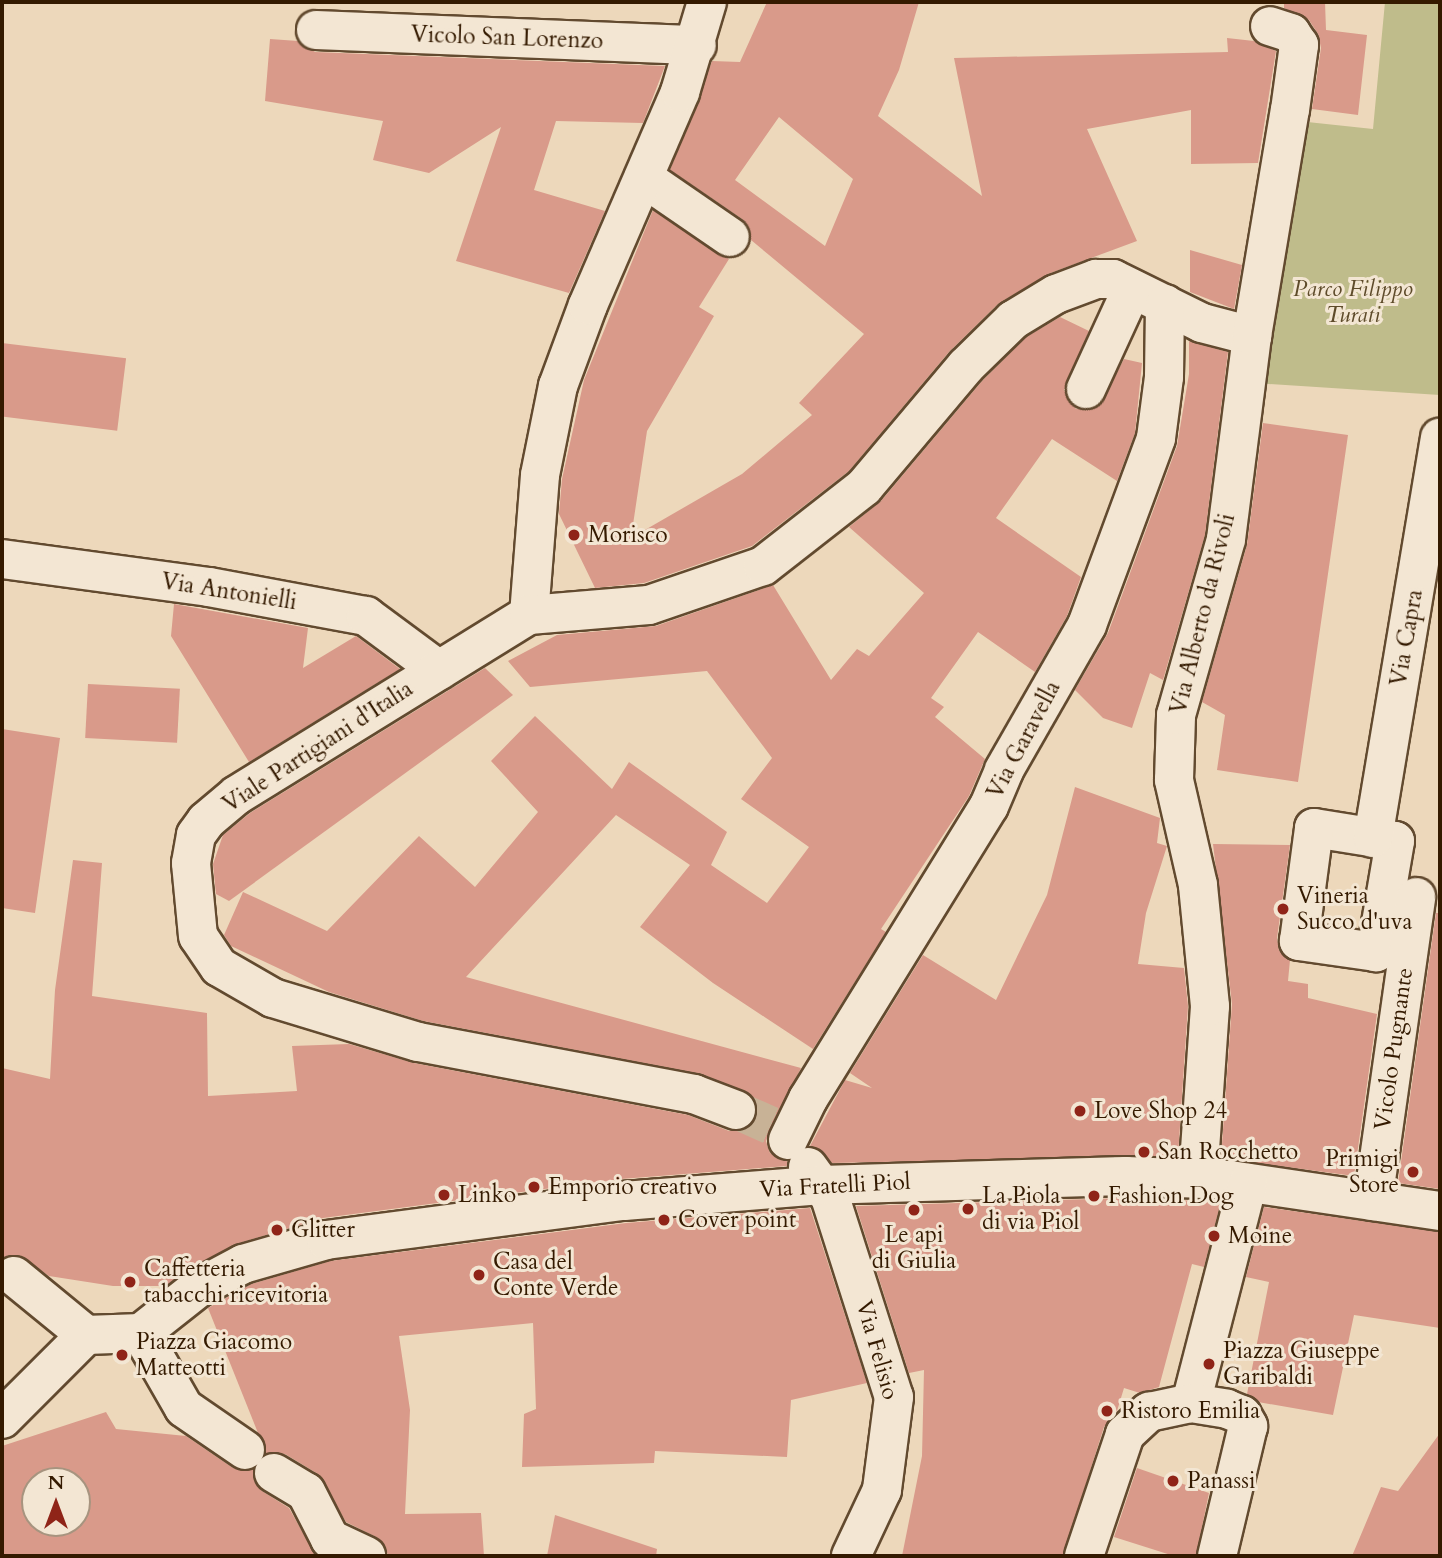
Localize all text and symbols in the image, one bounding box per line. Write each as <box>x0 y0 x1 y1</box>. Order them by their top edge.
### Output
street label: Vicolo San Lorenzo <box>410 21 604 55</box>
park label: Parco Filippo Turati <box>1293 275 1413 329</box>
street label: Via Alberto da Rivoli <box>1165 511 1241 717</box>
place label: Morisco <box>588 521 668 549</box>
marker: Morisco <box>566 527 582 543</box>
street label: Via Antonielli <box>159 568 299 616</box>
street label: Via Capra <box>1385 588 1429 688</box>
street label: Viale Partigiani d'Italia <box>218 675 418 819</box>
street label: Via Garavella <box>981 676 1067 804</box>
place label: Vineria Succo d'uva <box>1297 882 1412 936</box>
marker: Vineria Succo d'uva <box>1275 901 1291 917</box>
street label: Vicolo Pugnante <box>1369 966 1419 1132</box>
place label: Love Shop 24 <box>1094 1097 1227 1125</box>
marker: Love Shop 24 <box>1072 1103 1088 1119</box>
place label: San Rocchetto <box>1158 1138 1298 1166</box>
marker: San Rocchetto <box>1136 1144 1152 1160</box>
place label: Primigi Store <box>1325 1145 1399 1199</box>
marker: Primigi Store <box>1405 1164 1421 1180</box>
street label: Via Fratelli Piol <box>759 1168 911 1204</box>
place label: Emporio creativo <box>548 1173 717 1201</box>
marker: Emporio creativo <box>526 1179 542 1195</box>
place label: Linko <box>458 1181 516 1209</box>
place label: La Piola di via Piol <box>982 1182 1079 1236</box>
place label: Fashion Dog <box>1108 1182 1234 1210</box>
marker: Linko <box>436 1187 452 1203</box>
marker: Fashion Dog <box>1086 1188 1102 1204</box>
marker: La Piola di via Piol <box>960 1201 976 1217</box>
marker: Le api di Giulia <box>906 1202 922 1218</box>
place label: Cover point <box>678 1206 796 1234</box>
marker: Cover point <box>656 1212 672 1228</box>
place label: Glitter <box>291 1216 355 1244</box>
place label: Le api di Giulia <box>872 1221 956 1275</box>
marker: Glitter <box>269 1222 285 1238</box>
place label: Moine <box>1228 1222 1292 1250</box>
marker: Moine <box>1206 1228 1222 1244</box>
place label: Casa del Conte Verde <box>493 1248 618 1302</box>
place label: Caffetteria tabacchi ricevitoria <box>144 1255 328 1309</box>
marker: Casa del Conte Verde <box>471 1267 487 1283</box>
marker: Caffetteria tabacchi ricevitoria <box>122 1274 138 1290</box>
street label: Via Felisio <box>850 1297 904 1403</box>
place label: Piazza Giacomo Matteotti <box>136 1328 292 1382</box>
place label: Piazza Giuseppe Garibaldi <box>1223 1337 1380 1391</box>
marker: Piazza Giacomo Matteotti <box>114 1347 130 1363</box>
marker: Piazza Giuseppe Garibaldi <box>1201 1356 1217 1372</box>
place label: Ristoro Emilia <box>1121 1397 1260 1425</box>
marker: Ristoro Emilia <box>1099 1403 1115 1419</box>
north arrow <box>21 1467 91 1537</box>
place label: Panassi <box>1187 1467 1255 1495</box>
text: N <box>48 1470 64 1496</box>
marker: Panassi <box>1165 1473 1181 1489</box>

